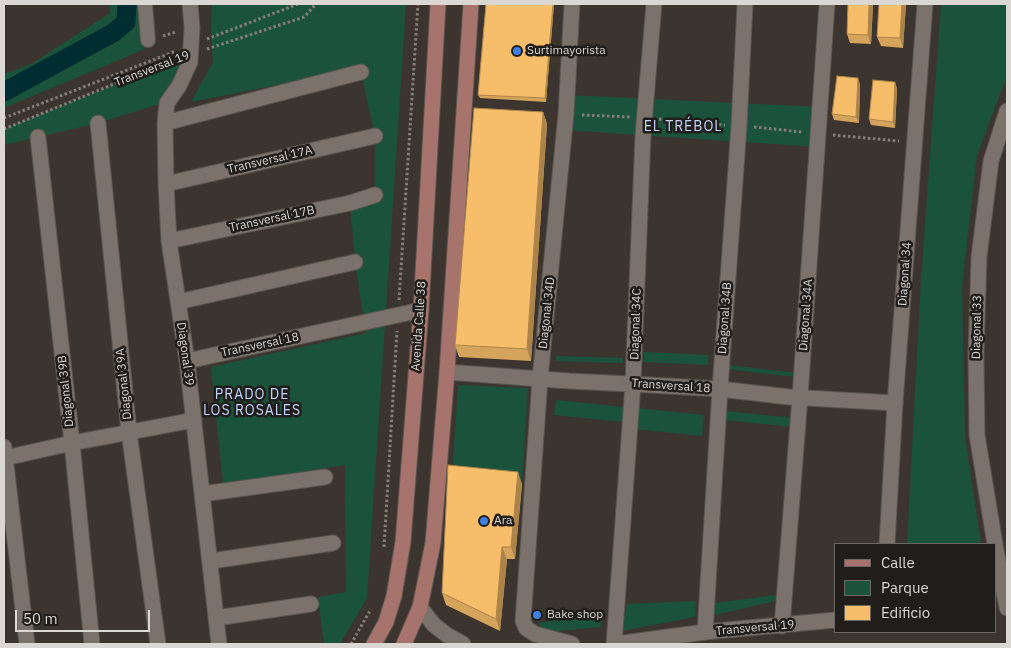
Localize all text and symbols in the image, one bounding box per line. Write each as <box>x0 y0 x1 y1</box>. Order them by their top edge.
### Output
place label: Surtimayorista <box>527 44 606 58</box>
marker: Surtimayorista <box>511 45 523 57</box>
street label: Transversal 19 <box>112 48 192 90</box>
district label: EL TRÉBOL <box>643 119 723 135</box>
street label: Transversal 17A <box>226 143 314 177</box>
street label: Transversal 17B <box>228 203 316 235</box>
street label: Diagonal 34 <box>896 241 914 307</box>
street label: Diagonal 34D <box>536 276 558 350</box>
street label: Diagonal 34A <box>796 279 816 351</box>
street label: Avenida Calle 38 <box>409 281 429 371</box>
street label: Diagonal 34B <box>715 282 735 354</box>
street label: Diagonal 34C <box>628 288 644 360</box>
street label: Diagonal 33 <box>969 295 985 359</box>
street label: Diagonal 39 <box>173 321 197 387</box>
street label: Transversal 18 <box>220 330 300 360</box>
street label: Diagonal 39A <box>113 348 135 420</box>
street label: Diagonal 39B <box>55 354 77 428</box>
street label: Transversal 18 <box>631 376 711 396</box>
district label: PRADO DE LOS ROSALES <box>202 387 302 420</box>
place label: Ara <box>494 514 512 528</box>
marker: Ara <box>478 515 490 527</box>
legend <box>834 543 996 633</box>
text: Calle <box>881 553 915 572</box>
text: Parque <box>881 578 929 597</box>
scale bar <box>18 600 152 632</box>
text: Edificio <box>881 603 930 622</box>
place label: Bake shop <box>547 608 603 622</box>
text: 50 m <box>23 609 58 628</box>
marker: Bake shop <box>531 609 543 621</box>
street label: Transversal 19 <box>715 617 795 639</box>

